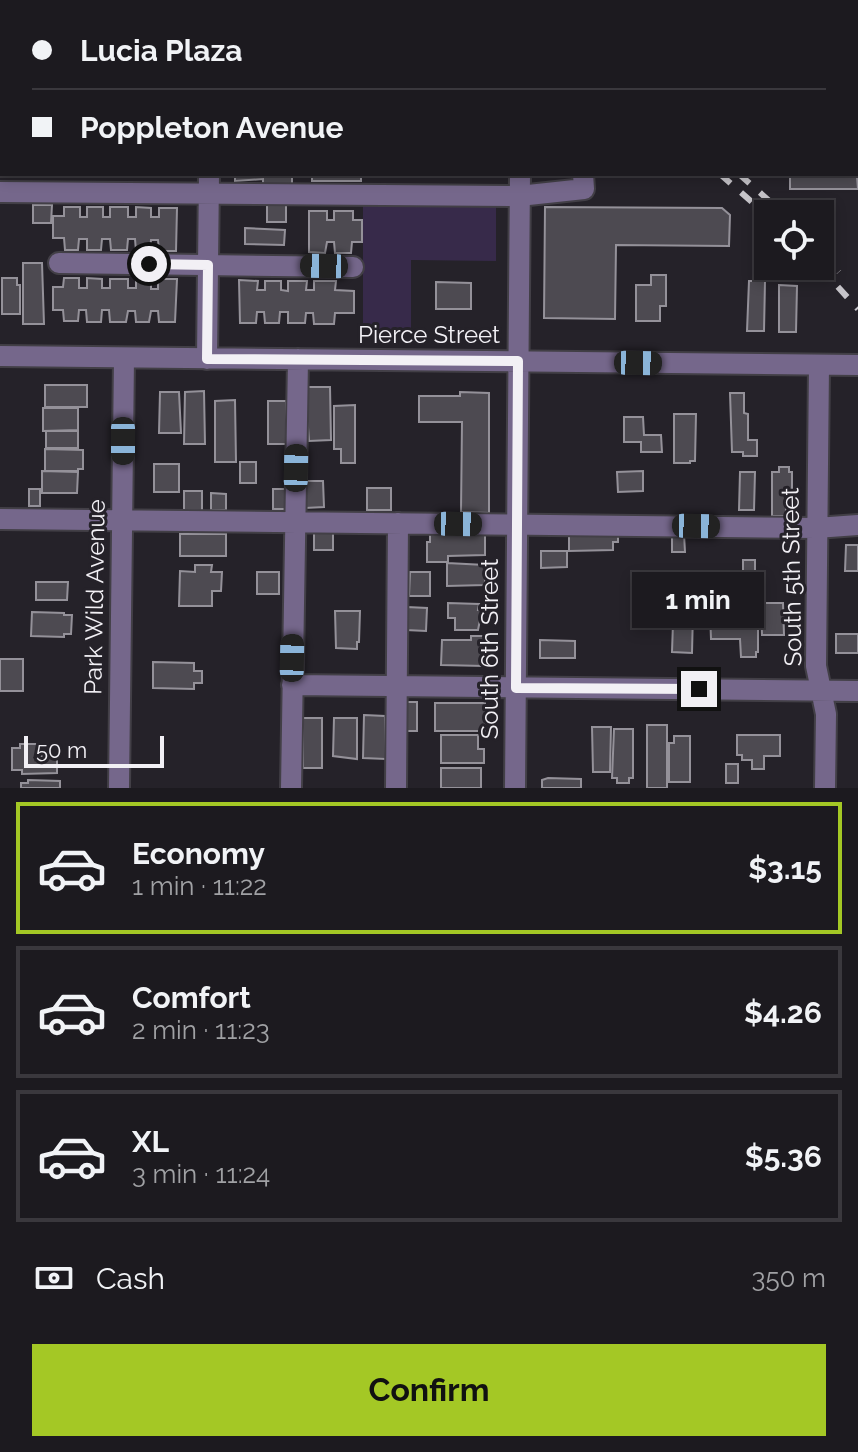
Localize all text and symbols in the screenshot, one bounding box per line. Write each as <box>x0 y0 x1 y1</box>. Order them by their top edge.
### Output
text: Lucia Plaza <box>80 33 242 68</box>
text: Poppleton Avenue <box>80 110 344 145</box>
map controls <box>754 200 834 280</box>
button: locate <box>754 200 834 280</box>
route start <box>131 246 167 282</box>
car <box>300 254 348 278</box>
street label: Pierce Street <box>358 320 500 349</box>
car <box>614 351 662 375</box>
car <box>111 417 135 465</box>
car <box>284 444 308 492</box>
street label: South 5th Street <box>775 487 808 667</box>
street label: Park Wild Avenue <box>78 499 111 695</box>
car <box>434 512 482 536</box>
car <box>672 514 720 538</box>
street label: South 6th Street <box>475 559 504 739</box>
callout: 1 min <box>633 573 765 629</box>
text: 1 min <box>665 585 731 615</box>
car <box>280 634 304 682</box>
route end <box>681 671 717 707</box>
scale bar <box>24 732 164 768</box>
text: 50 m <box>36 737 87 763</box>
icon: car <box>36 832 108 904</box>
text: Economy <box>132 836 265 871</box>
text: $3.15 <box>748 851 822 886</box>
text: 1 min · 11:22 <box>132 871 267 901</box>
icon: car <box>36 976 108 1048</box>
text: Comfort <box>132 980 251 1015</box>
text: $4.26 <box>744 995 822 1030</box>
text: 2 min · 11:23 <box>132 1015 270 1045</box>
icon: car <box>36 1120 108 1192</box>
text: XL <box>132 1124 169 1159</box>
text: $5.36 <box>745 1139 822 1174</box>
text: 3 min · 11:24 <box>132 1159 270 1189</box>
icon: cash <box>32 1256 76 1300</box>
text: Cash <box>96 1261 165 1296</box>
text: 350 m <box>752 1263 826 1293</box>
button: Confirm <box>32 1344 826 1436</box>

